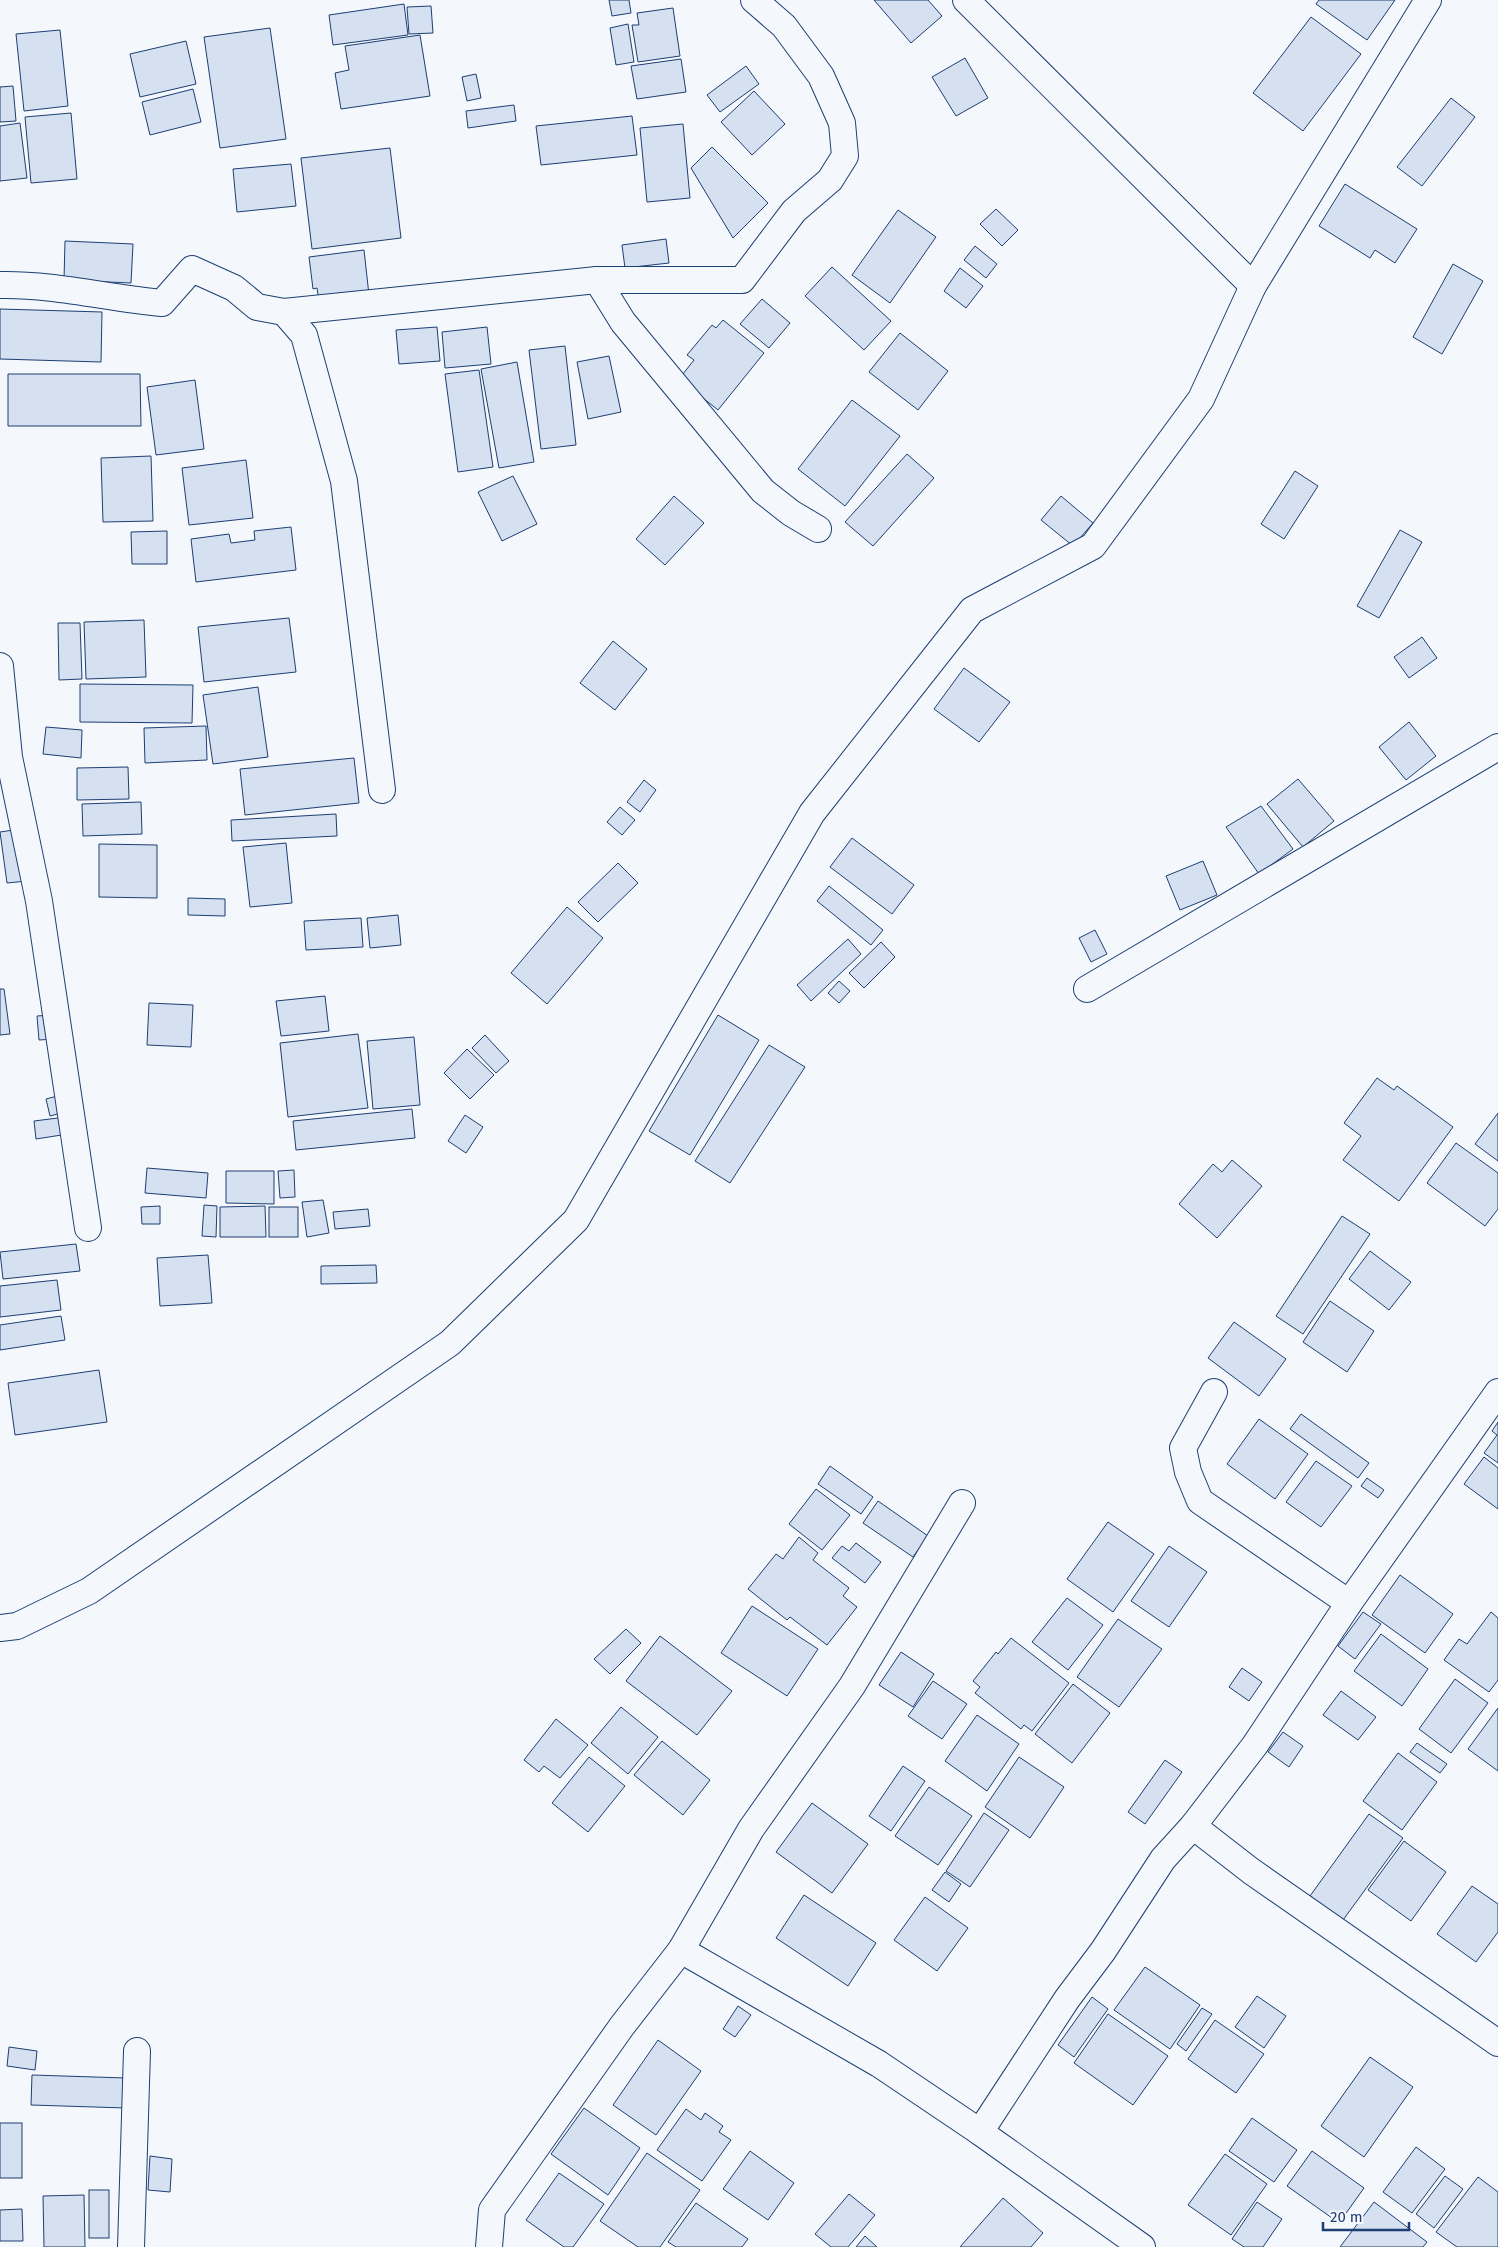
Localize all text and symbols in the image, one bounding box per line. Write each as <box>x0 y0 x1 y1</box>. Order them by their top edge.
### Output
scale bar <box>1323 2200 1409 2232</box>
text: 20 m <box>1330 2208 1363 2226</box>

